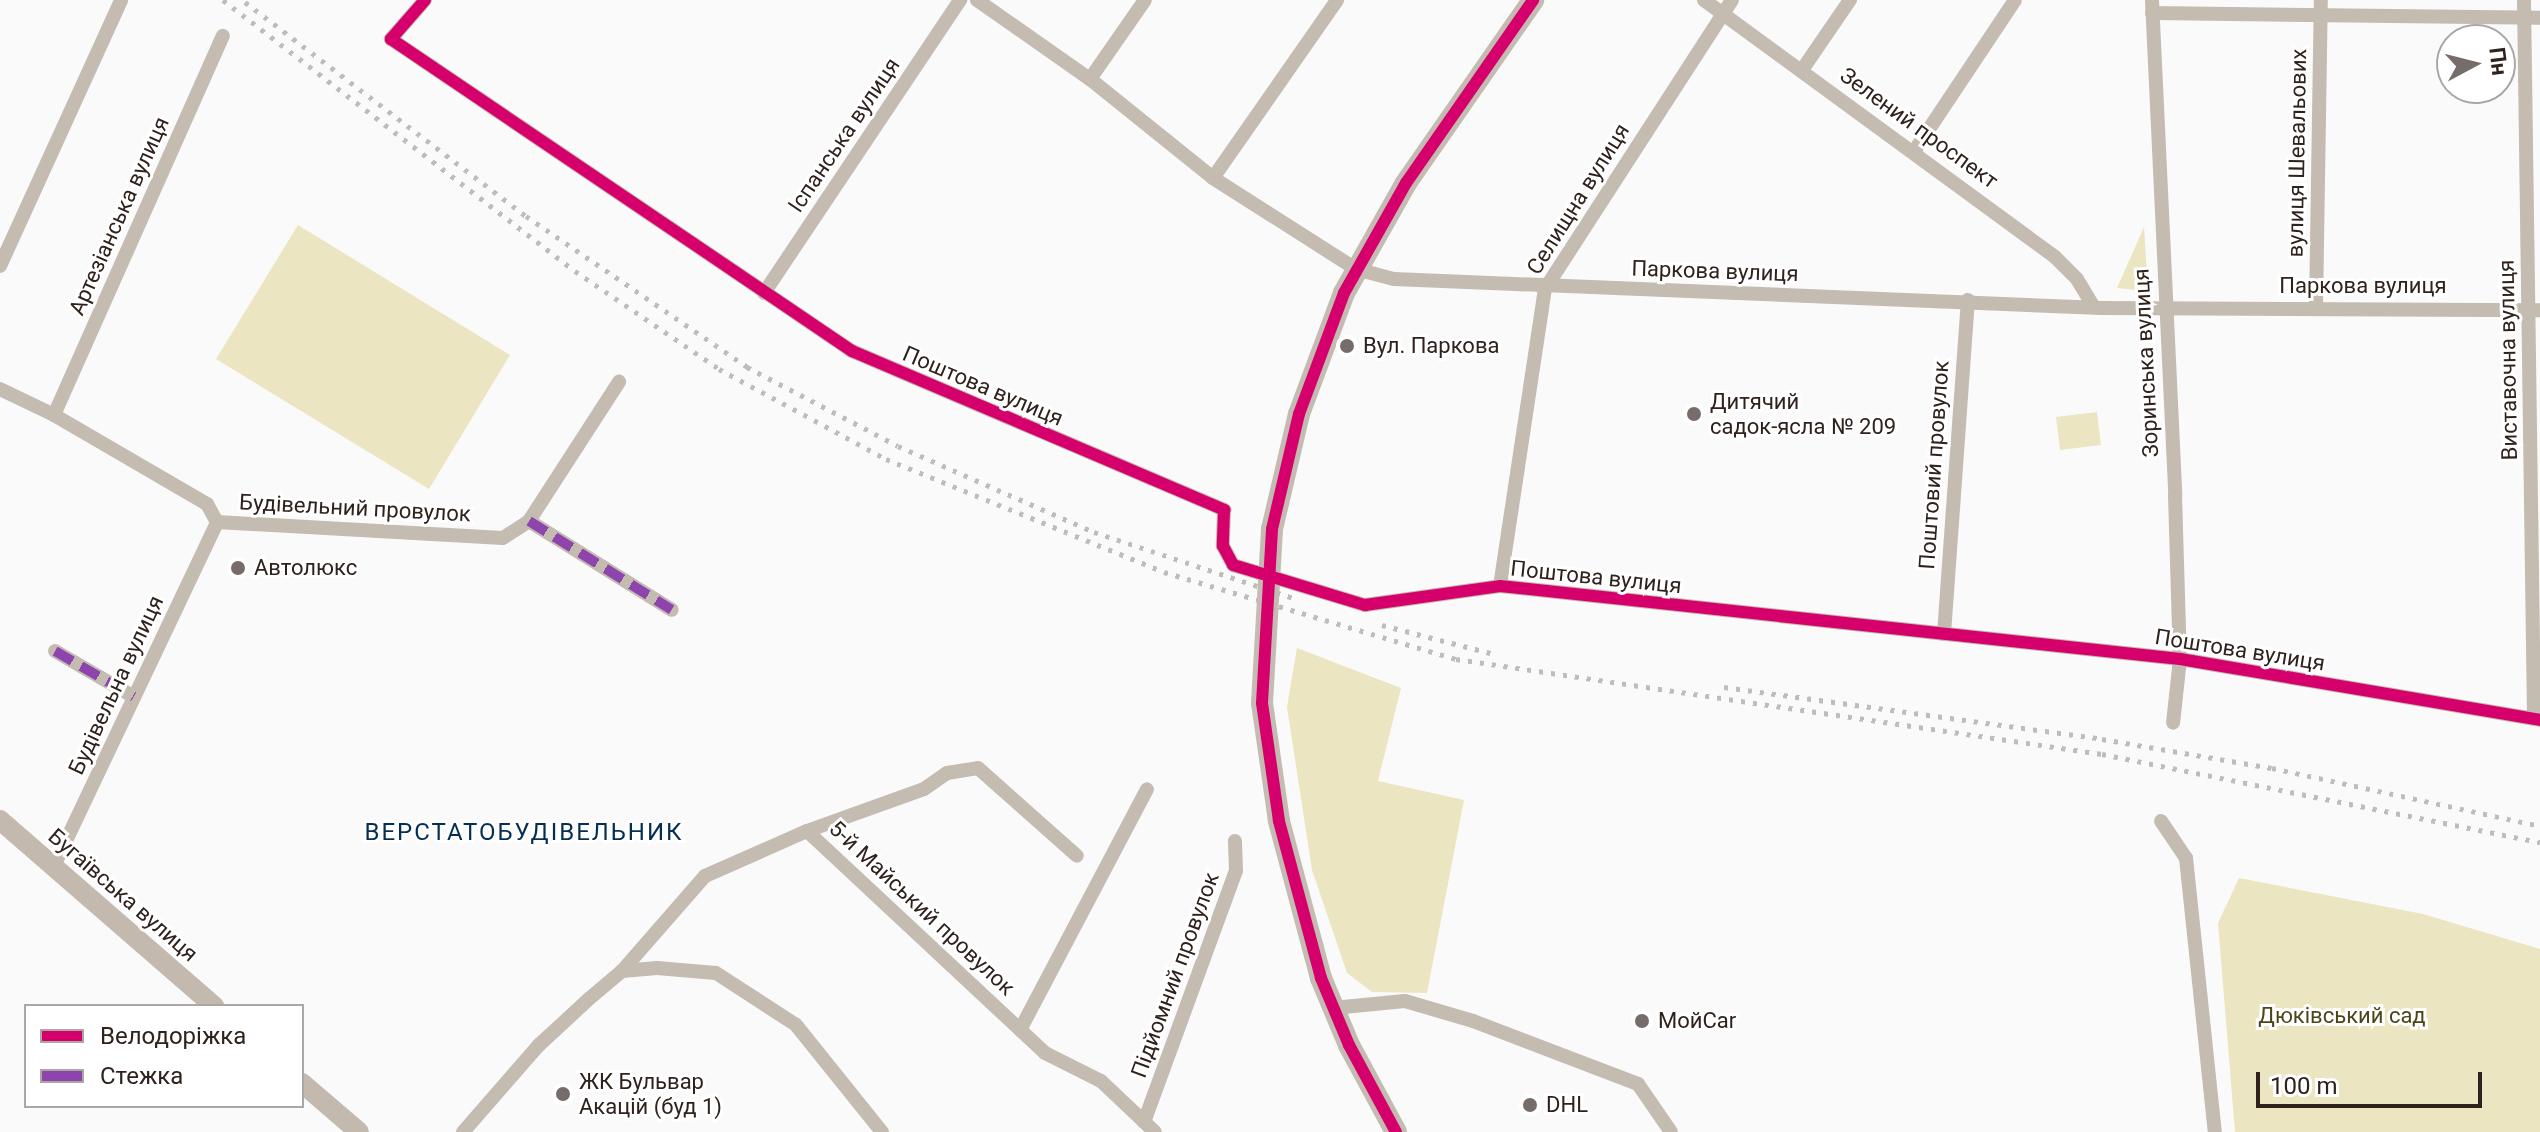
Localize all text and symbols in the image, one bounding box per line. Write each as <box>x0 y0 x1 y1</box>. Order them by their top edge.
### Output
north arrow <box>2436 24 2516 104</box>
text: Пн <box>2484 46 2512 77</box>
street label: вулиця Шевальових <box>2282 48 2312 258</box>
street label: Іспанська вулиця <box>783 53 905 217</box>
street label: Зелений проспект <box>1835 62 2003 194</box>
street label: Артезіанська вулиця <box>63 113 175 319</box>
street label: Селищна вулиця <box>1521 119 1635 279</box>
street label: Паркова вулиця <box>1631 255 1799 287</box>
street label: Виставочна вулиця <box>2493 259 2523 461</box>
street label: Зоринська вулиця <box>2128 268 2164 458</box>
street label: Паркова вулиця <box>2279 273 2447 299</box>
place label: Вул. Паркова <box>1363 333 1499 359</box>
marker: Вул. Паркова <box>1338 337 1356 355</box>
street label: Поштова вулиця <box>899 340 1067 432</box>
street label: Поштовий провулок <box>1914 360 1954 570</box>
place label: Дитячий садок-ясла № 209 <box>1710 388 1896 440</box>
marker: Дитячий садок-ясла № 209 <box>1685 405 1703 423</box>
street label: Будівельний провулок <box>239 489 471 527</box>
place label: Автолюкс <box>254 555 357 581</box>
street label: Поштова вулиця <box>1509 555 1683 599</box>
marker: Автолюкс <box>229 559 247 577</box>
street label: Будівельна вулиця <box>63 591 169 779</box>
street label: Поштова вулиця <box>2153 624 2327 676</box>
street label: 5-й Майський провулок <box>824 815 1020 1001</box>
district label: ВЕРСТАТОБУДІВЕЛЬНИК <box>365 819 683 847</box>
street label: Бугаївська вулиця <box>43 823 203 967</box>
street label: Підйомний провулок <box>1126 869 1224 1081</box>
park label: Дюківський сад <box>2258 1003 2426 1029</box>
legend <box>24 1004 304 1108</box>
place label: МойCar <box>1658 1008 1736 1034</box>
marker: МойCar <box>1633 1012 1651 1030</box>
text: Велодоріжка <box>100 1022 246 1050</box>
scale bar <box>2260 1056 2486 1106</box>
text: Стежка <box>100 1062 183 1090</box>
place label: ЖК Бульвар Акацій (буд 1) <box>579 1068 722 1120</box>
text: 100 m <box>2270 1072 2337 1100</box>
marker: ЖК Бульвар Акацій (буд 1) <box>554 1085 572 1103</box>
place label: DHL <box>1546 1092 1588 1118</box>
marker: DHL <box>1521 1096 1539 1114</box>

